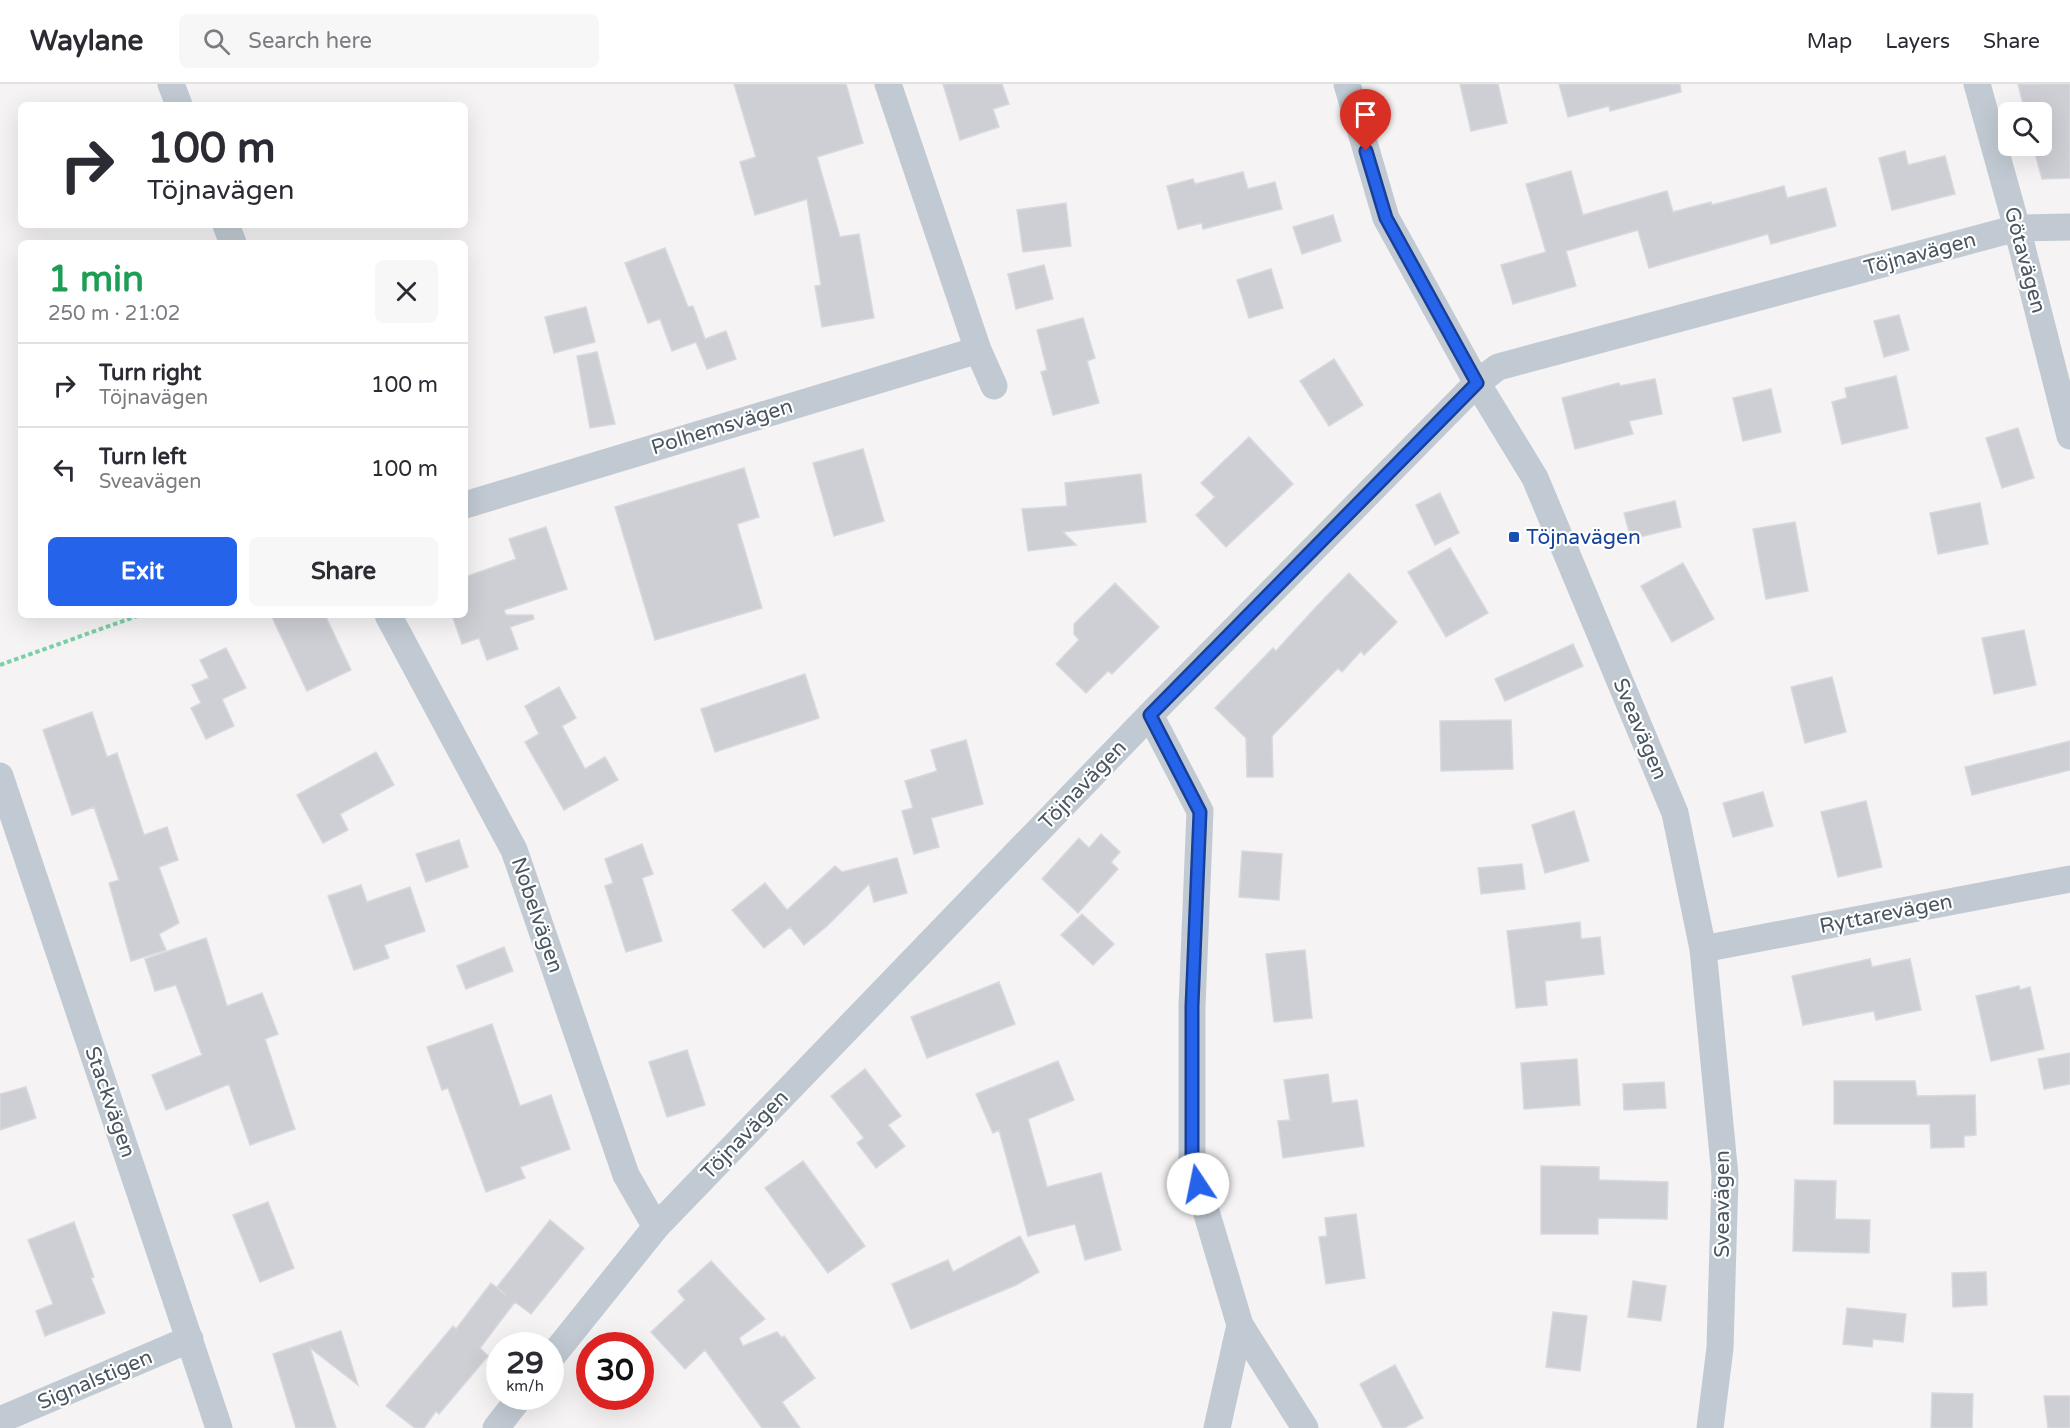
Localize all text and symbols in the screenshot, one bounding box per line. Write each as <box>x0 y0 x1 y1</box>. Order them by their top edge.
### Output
search box <box>179 14 599 68</box>
text: Waylane <box>30 24 143 58</box>
icon: search <box>200 25 233 58</box>
text: Search here <box>248 28 372 54</box>
text: Map <box>1807 29 1852 54</box>
text: Layers <box>1885 29 1950 54</box>
text: Share <box>1983 29 2040 54</box>
pin <box>1340 89 1391 151</box>
icon: arrive <box>1349 98 1382 131</box>
map controls <box>1998 102 2052 156</box>
button: search <box>1998 102 2052 156</box>
text: 100 m <box>147 123 276 174</box>
icon: right <box>48 126 126 204</box>
text: Töjnavägen <box>147 174 294 207</box>
street label: Götavägen <box>1999 204 2051 316</box>
street label: Töjnavägen <box>1861 227 1979 281</box>
text: 1 min <box>48 258 144 301</box>
button: close <box>375 260 438 323</box>
text: 250 m · 21:02 <box>48 302 180 326</box>
text: Turn right <box>99 360 201 386</box>
icon: right <box>48 369 81 402</box>
text: 100 m <box>371 372 438 398</box>
text: Töjnavägen <box>99 386 208 410</box>
street label: Polhemsvägen <box>648 394 796 460</box>
text: Turn left <box>99 444 187 470</box>
icon: left <box>48 453 81 486</box>
text: 100 m <box>371 456 438 482</box>
text: Sveavägen <box>99 470 201 494</box>
place label: Töjnavägen <box>1526 525 1641 550</box>
marker: Töjnavägen <box>1507 530 1521 544</box>
button: Exit <box>48 537 237 606</box>
button: Share <box>249 537 438 606</box>
street label: Sveavägen <box>1607 675 1673 783</box>
street label: Töjnavägen <box>1034 735 1132 835</box>
street label: Nobelvägen <box>506 854 568 976</box>
street label: Ryttarevägen <box>1817 889 1955 939</box>
street label: Stackvägen <box>79 1043 141 1161</box>
street label: Töjnavägen <box>696 1085 794 1185</box>
street label: Sveavägen <box>1710 1150 1735 1258</box>
position arrow <box>1166 1152 1230 1216</box>
speed limit sign: 30 <box>576 1332 654 1410</box>
street label: Signalstigen <box>34 1345 156 1415</box>
text: 29 <box>506 1345 544 1382</box>
text: km/h <box>506 1377 544 1395</box>

